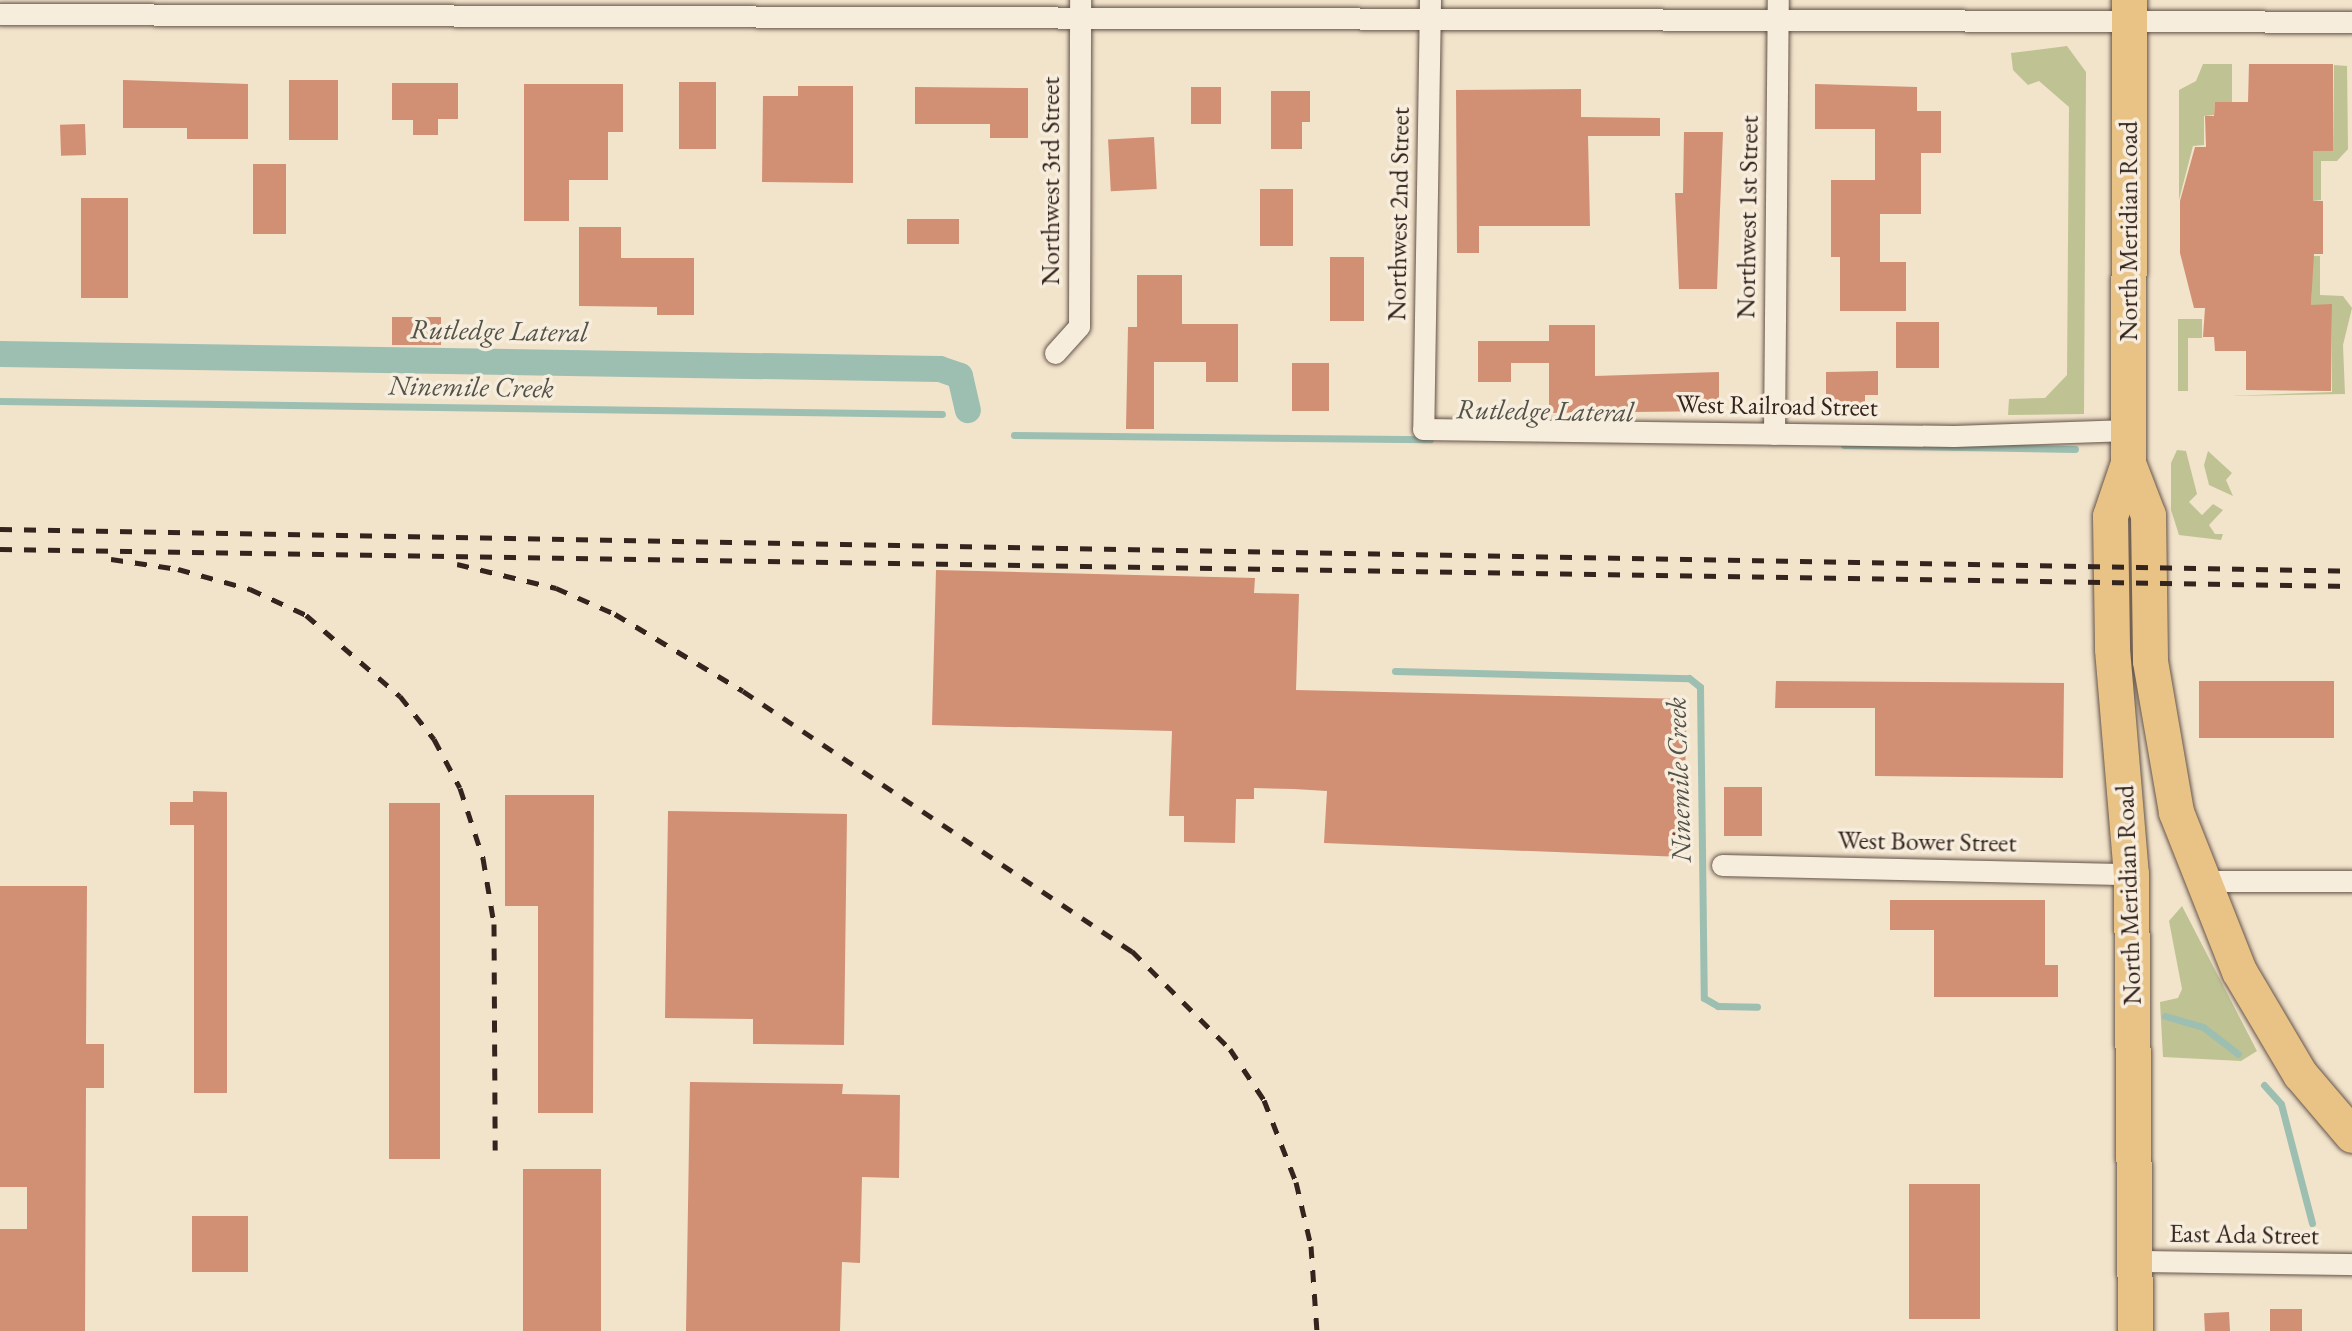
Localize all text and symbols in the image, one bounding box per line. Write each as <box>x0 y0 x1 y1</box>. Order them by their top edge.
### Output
street label: Northwest 3rd Street <box>1035 77 1067 285</box>
street label: Northwest 2nd Street <box>1382 107 1416 321</box>
street label: Northwest 1st Street <box>1731 115 1765 319</box>
street label: North Meridian Road <box>2113 121 2145 341</box>
water label: Rutledge Lateral <box>410 312 588 348</box>
water label: Ninemile Creek <box>388 368 554 404</box>
street label: West Railroad Street <box>1676 389 1878 423</box>
water label: Rutledge Lateral <box>1456 392 1634 428</box>
water label: Ninemile Creek <box>1658 697 1698 863</box>
street label: North Meridian Road <box>2110 784 2148 1006</box>
street label: West Bower Street <box>1837 825 2017 859</box>
street label: East Ada Street <box>2169 1218 2319 1252</box>

